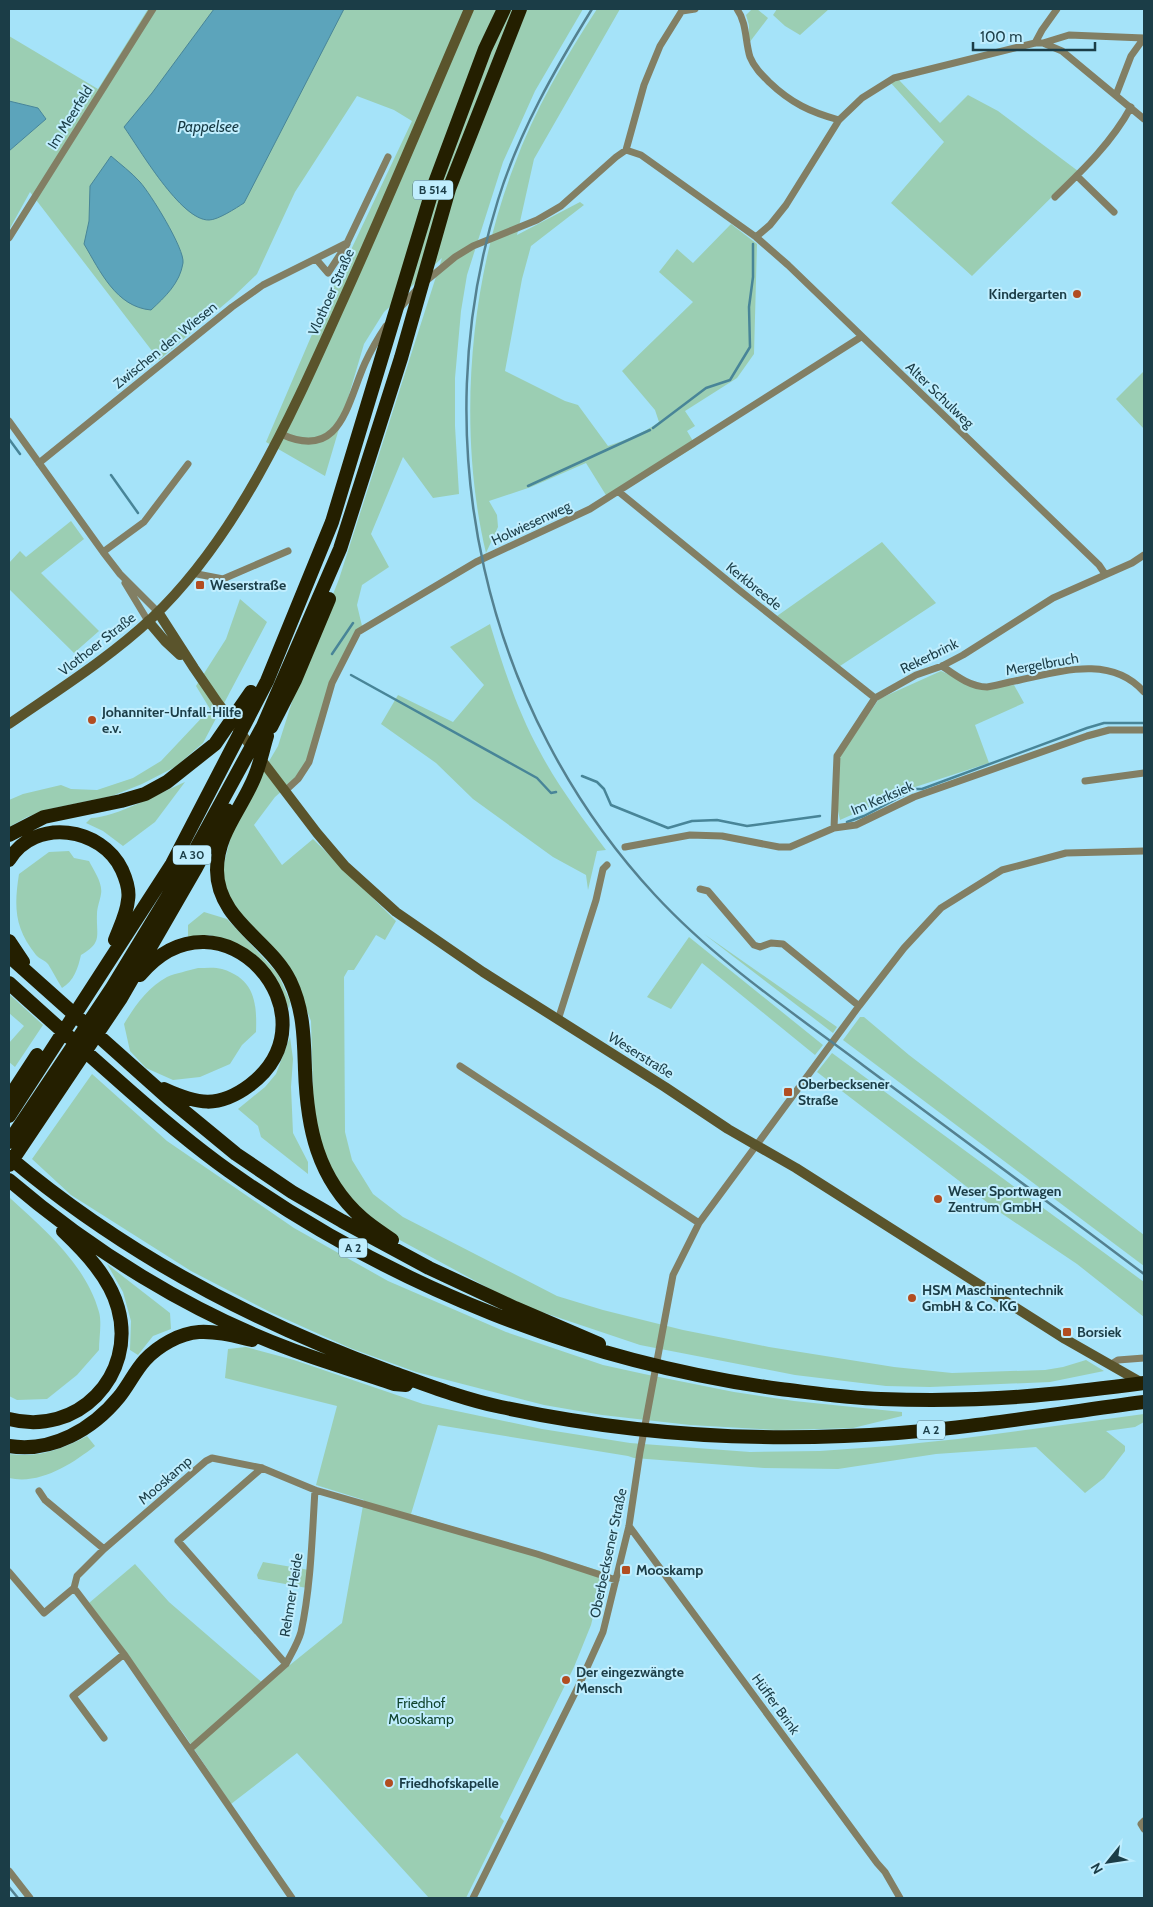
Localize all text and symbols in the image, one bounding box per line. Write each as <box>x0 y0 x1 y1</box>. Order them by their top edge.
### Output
scale bar <box>973 20 1096 52</box>
text: 100 m <box>980 28 1022 46</box>
street label: Im Meerfeld <box>43 82 97 152</box>
water label: Pappelsee <box>177 118 239 136</box>
road number: B 514 <box>413 180 453 200</box>
street label: Vlothoer Straße <box>304 246 358 338</box>
place label: Kindergarten <box>989 285 1067 303</box>
marker: Kindergarten <box>1071 288 1083 300</box>
street label: Zwischen den Wiesen <box>109 297 221 392</box>
street label: Alter Schulweg <box>902 358 979 433</box>
street label: Holwiesenweg <box>488 496 575 549</box>
street label: Kerkbreede <box>722 558 786 614</box>
place label: Weserstraße <box>210 576 286 594</box>
marker: Weserstraße <box>194 579 206 591</box>
street label: Vlothoer Straße <box>55 608 139 680</box>
street label: Rekerbrink <box>897 634 962 678</box>
street label: Mergelbruch <box>1004 649 1080 679</box>
place label: Johanniter-Unfall-Hilfe e.v. <box>101 703 241 737</box>
marker: Johanniter-Unfall-Hilfe e.v. <box>86 714 98 726</box>
street label: Im Kerksiek <box>848 776 917 819</box>
road number: A 30 <box>173 846 211 864</box>
street label: Weserstraße <box>605 1028 677 1082</box>
place label: Oberbecksener Straße <box>798 1075 890 1109</box>
marker: Oberbecksener Straße <box>782 1086 794 1098</box>
place label: Weser Sportwagen Zentrum GmbH <box>948 1182 1061 1216</box>
marker: Weser Sportwagen Zentrum GmbH <box>932 1193 944 1205</box>
road number: A 2 <box>339 1238 367 1258</box>
place label: HSM Maschinentechnik GmbH & Co. KG <box>922 1281 1064 1315</box>
marker: HSM Maschinentechnik GmbH & Co. KG <box>906 1292 918 1304</box>
place label: Borsiek <box>1077 1323 1122 1341</box>
marker: Borsiek <box>1061 1326 1073 1338</box>
road number: A 2 <box>917 1420 945 1440</box>
street label: Mooskamp <box>134 1452 196 1508</box>
street label: Oberbecksener Straße <box>585 1487 631 1619</box>
street label: Rehmer Heide <box>275 1552 307 1638</box>
place label: Mooskamp <box>636 1561 703 1579</box>
marker: Mooskamp <box>620 1564 632 1576</box>
place label: Der eingezwängte Mensch <box>576 1663 684 1697</box>
street label: Hüffer Brink <box>748 1670 804 1738</box>
marker: Der eingezwängte Mensch <box>560 1674 572 1686</box>
park label: Friedhof Mooskamp <box>388 1694 454 1728</box>
place label: Friedhofskapelle <box>399 1774 499 1792</box>
marker: Friedhofskapelle <box>383 1777 395 1789</box>
north arrow <box>1083 1837 1133 1887</box>
text: N <box>1086 1860 1107 1877</box>

